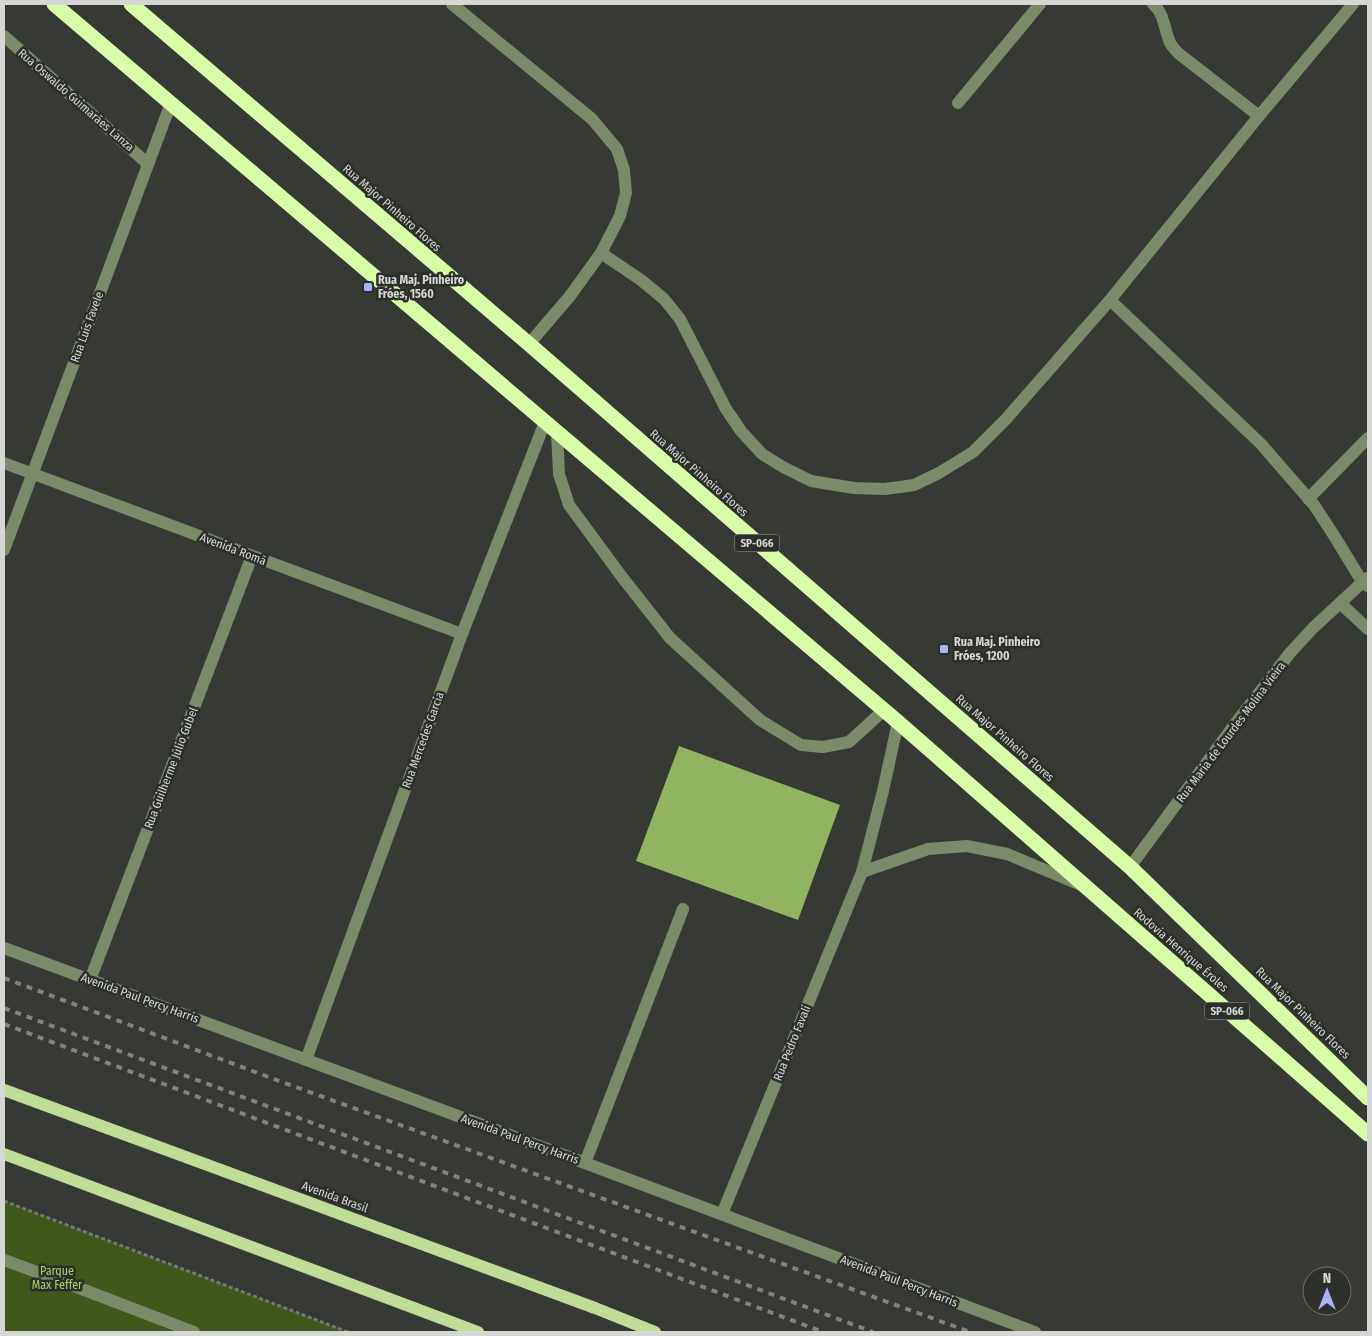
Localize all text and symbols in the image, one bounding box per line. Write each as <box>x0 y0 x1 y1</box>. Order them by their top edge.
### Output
street label: Rua Oswaldo Guimarães Lanza <box>15 46 137 154</box>
street label: Rua Major Pinheiro Flores <box>340 162 444 254</box>
place label: Rua Maj. Pinheiro Fróes, 1560 <box>378 273 465 301</box>
marker: Rua Maj. Pinheiro Fróes, 1560 <box>362 281 374 293</box>
street label: Rua Luís Favele <box>68 290 106 364</box>
street label: Rua Major Pinheiro Flores <box>647 427 751 519</box>
street label: Avenida Romã <box>198 530 268 568</box>
road number: SP-066 <box>734 534 780 552</box>
place label: Rua Maj. Pinheiro Fróes, 1200 <box>954 635 1041 663</box>
marker: Rua Maj. Pinheiro Fróes, 1200 <box>938 643 950 655</box>
street label: Rua Maria de Lourdes Molina Vieira <box>1173 659 1289 805</box>
street label: Rua Mercedes Garcia <box>399 690 447 790</box>
street label: Rua Major Pinheiro Flores <box>953 692 1057 784</box>
street label: Rua Guilherme Júlio Gubel <box>141 705 201 831</box>
street label: Rodovia Henrique Éroles <box>1131 904 1232 995</box>
street label: Rua Major Pinheiro Flores <box>1253 964 1353 1062</box>
street label: Avenida Paul Percy Harris <box>79 970 201 1026</box>
road number: SP-066 <box>1204 1002 1250 1019</box>
street label: Rua Pedro Favali <box>770 1003 814 1083</box>
street label: Avenida Paul Percy Harris <box>459 1111 581 1167</box>
street label: Avenida Brasil <box>300 1179 370 1215</box>
street label: Avenida Paul Percy Harris <box>838 1252 960 1310</box>
park label: Parque Max Feffer <box>32 1264 83 1292</box>
north arrow <box>1302 1266 1352 1316</box>
text: N <box>1323 1270 1331 1287</box>

